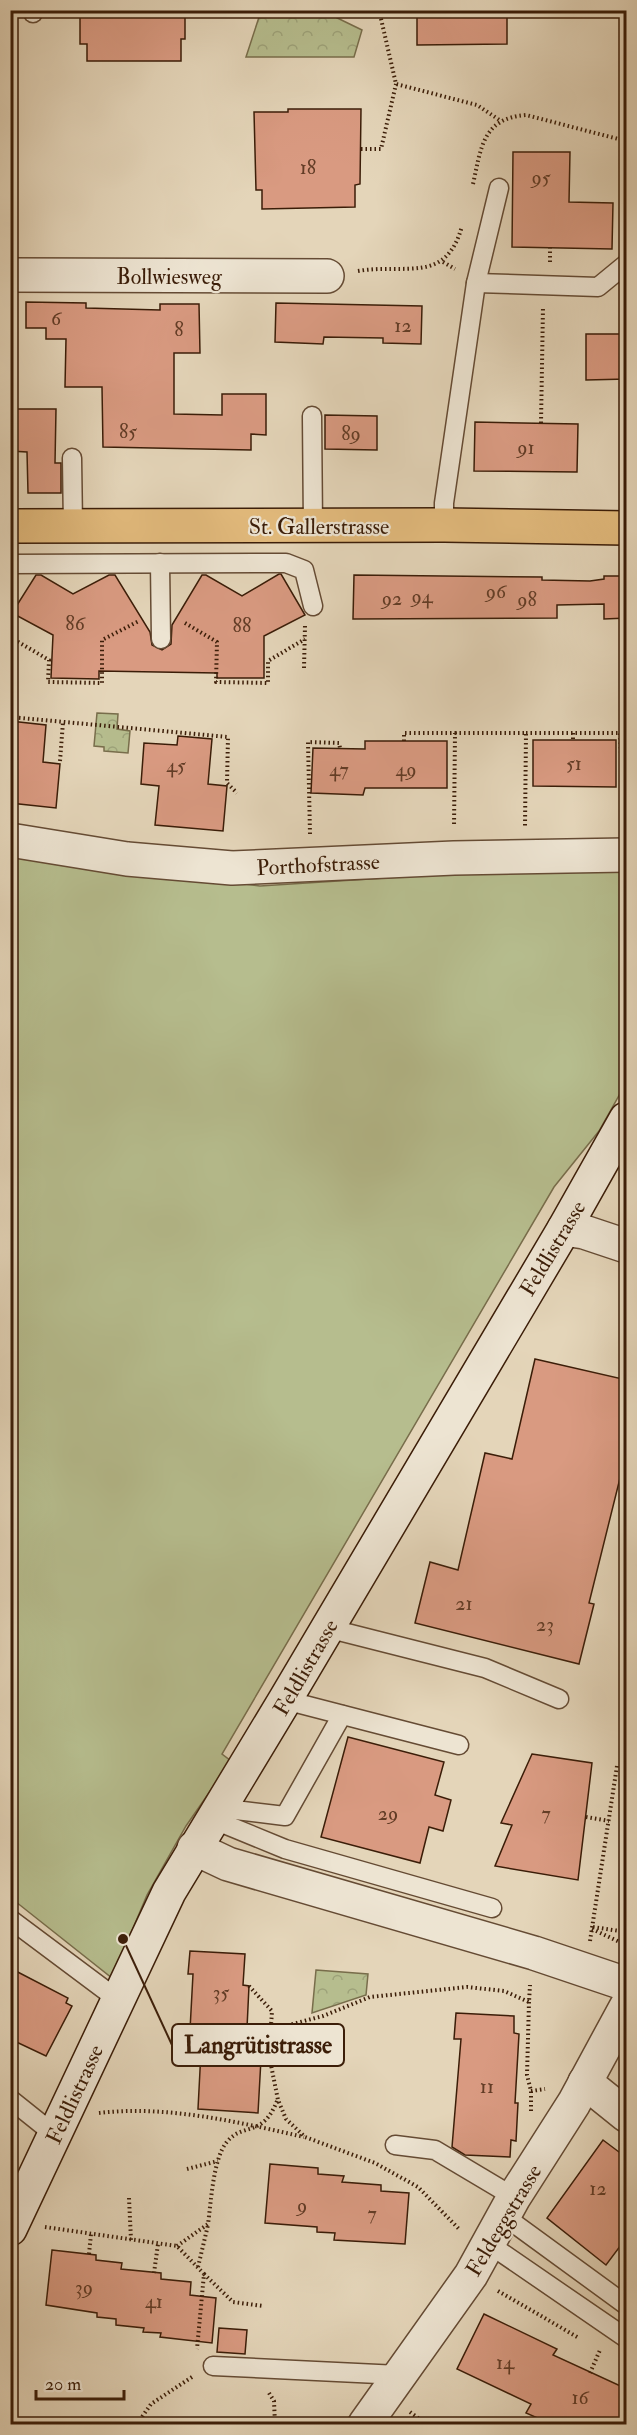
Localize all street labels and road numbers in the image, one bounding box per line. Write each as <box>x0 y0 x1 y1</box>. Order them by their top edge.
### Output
street label: Bollwiesweg <box>116 263 223 291</box>
street label: St. Gallerstrasse <box>249 513 389 541</box>
street label: Porthofstrasse <box>256 848 381 882</box>
street label: Feldlistrasse <box>513 1196 592 1301</box>
street label: Feldlistrasse <box>267 1614 345 1721</box>
street label: Feldlistrasse <box>40 2040 110 2149</box>
street label: Feldeggstrasse <box>459 2159 548 2282</box>

